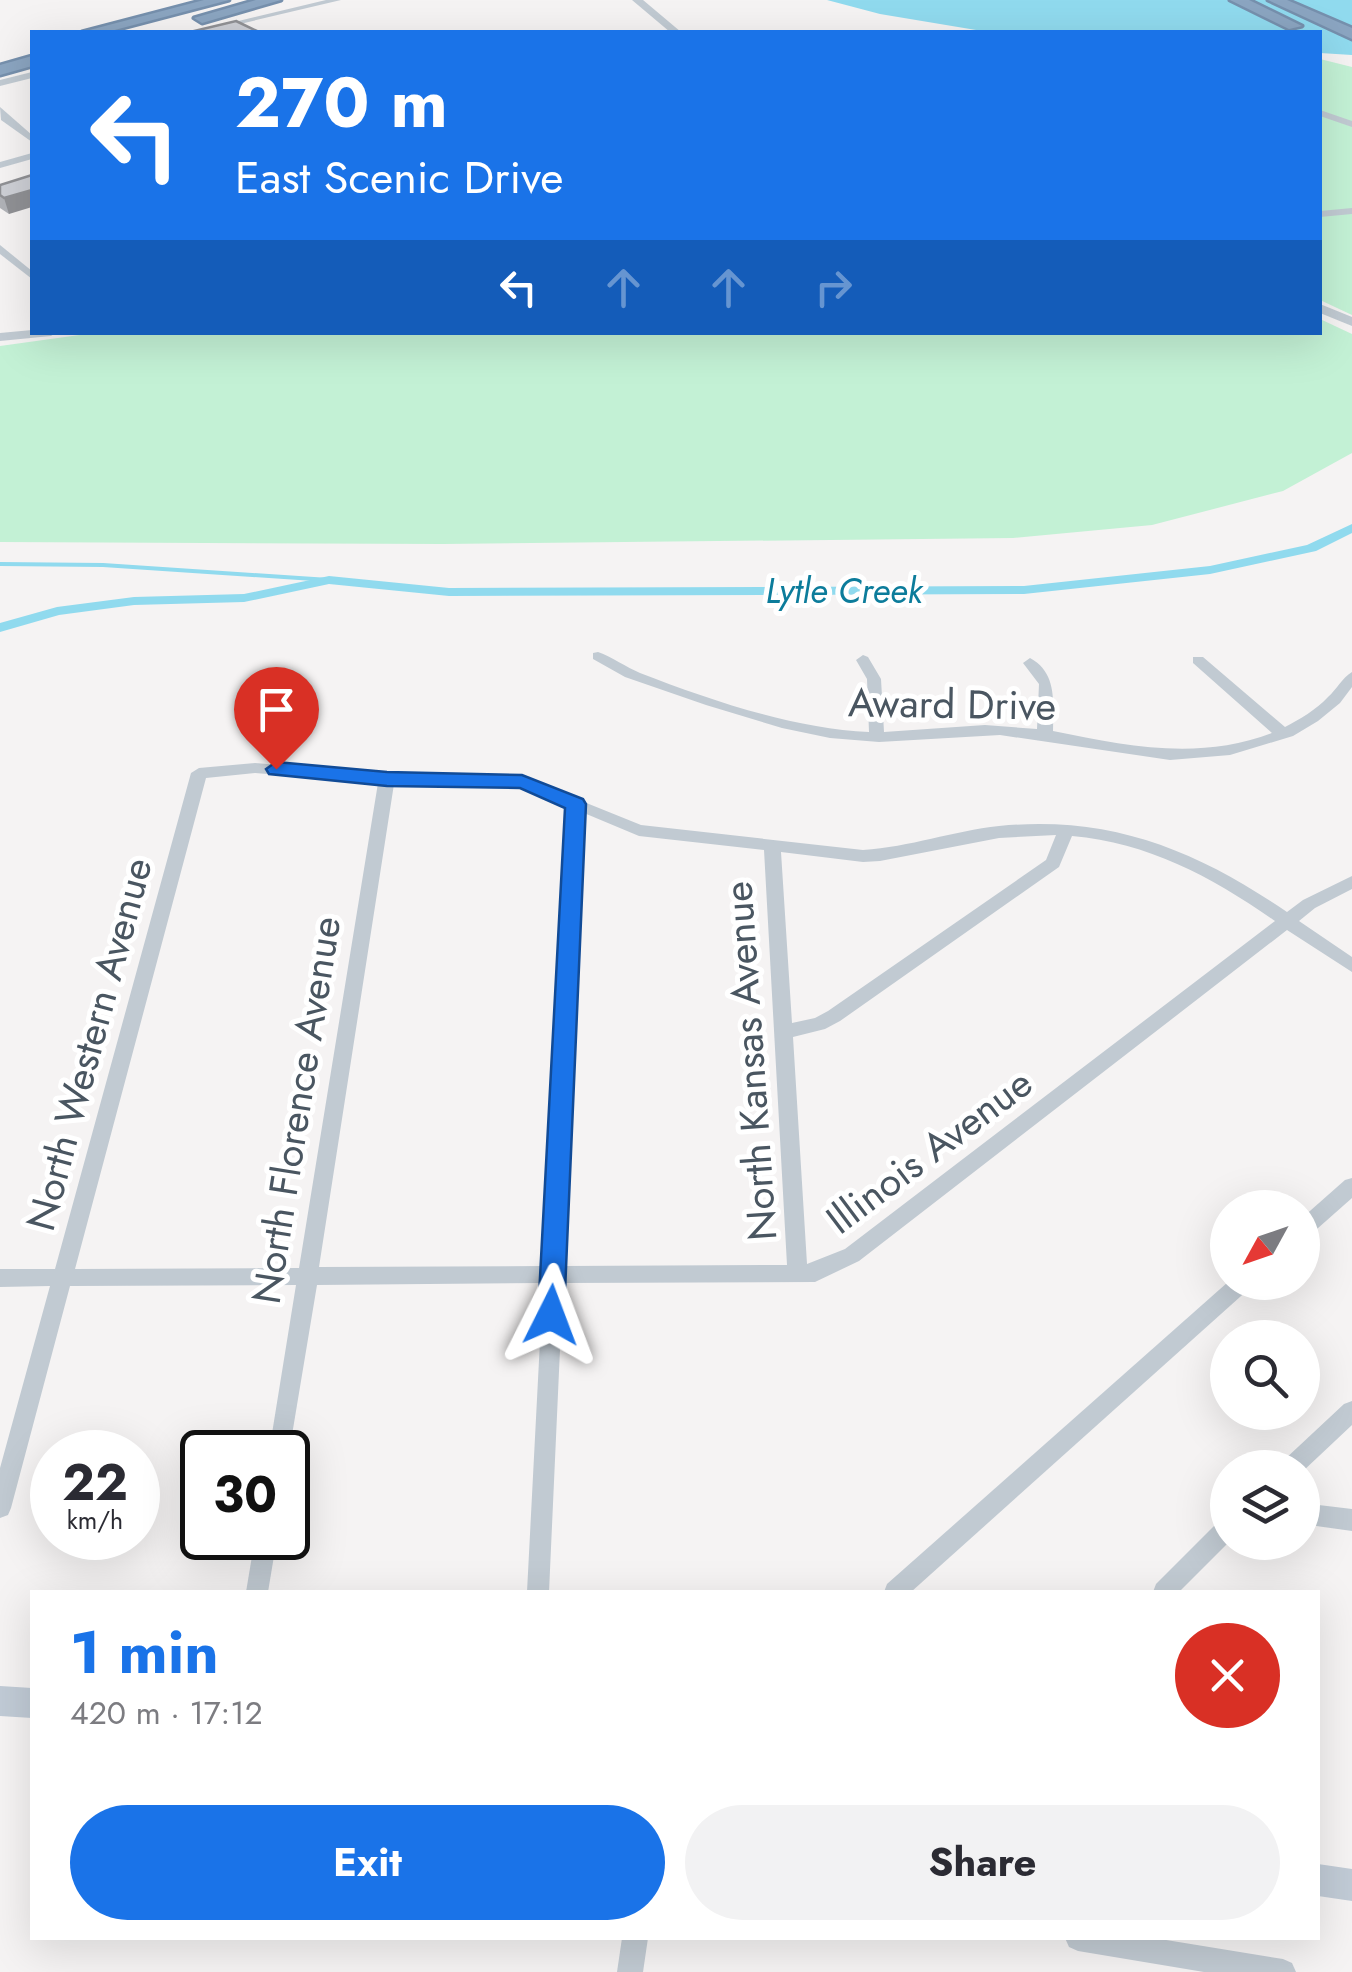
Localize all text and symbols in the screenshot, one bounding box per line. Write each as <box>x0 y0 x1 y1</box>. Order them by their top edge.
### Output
text: 270 m <box>235 52 448 153</box>
icon: left <box>70 70 200 200</box>
text: East Scenic Drive <box>235 145 564 210</box>
icon: left <box>491 260 546 315</box>
icon: ahead <box>596 260 651 315</box>
icon: ahead <box>701 260 756 315</box>
icon: right <box>806 260 861 315</box>
water label: Lytle Creek <box>766 566 924 616</box>
pin <box>234 667 319 770</box>
street label: Award Drive <box>847 673 1057 735</box>
icon: arrive <box>249 682 304 737</box>
street label: North Western Avenue <box>11 851 167 1237</box>
street label: North Kansas Avenue <box>709 879 791 1243</box>
street label: North Florence Avenue <box>237 912 355 1308</box>
street label: Illinois Avenue <box>814 1054 1044 1248</box>
north arrow <box>1210 1190 1320 1300</box>
map controls <box>1210 1190 1320 1560</box>
position arrow <box>499 1263 603 1367</box>
button: search <box>1210 1320 1320 1430</box>
speed limit sign: 30 <box>180 1430 310 1560</box>
text: 22 <box>62 1446 128 1519</box>
button: layers <box>1210 1450 1320 1560</box>
text: km/h <box>67 1502 123 1538</box>
text: 1 min <box>70 1609 219 1696</box>
button: close <box>1175 1623 1280 1728</box>
text: 420 m · 17:12 <box>70 1690 263 1736</box>
button: Exit <box>70 1805 665 1920</box>
button: Share <box>685 1805 1280 1920</box>

